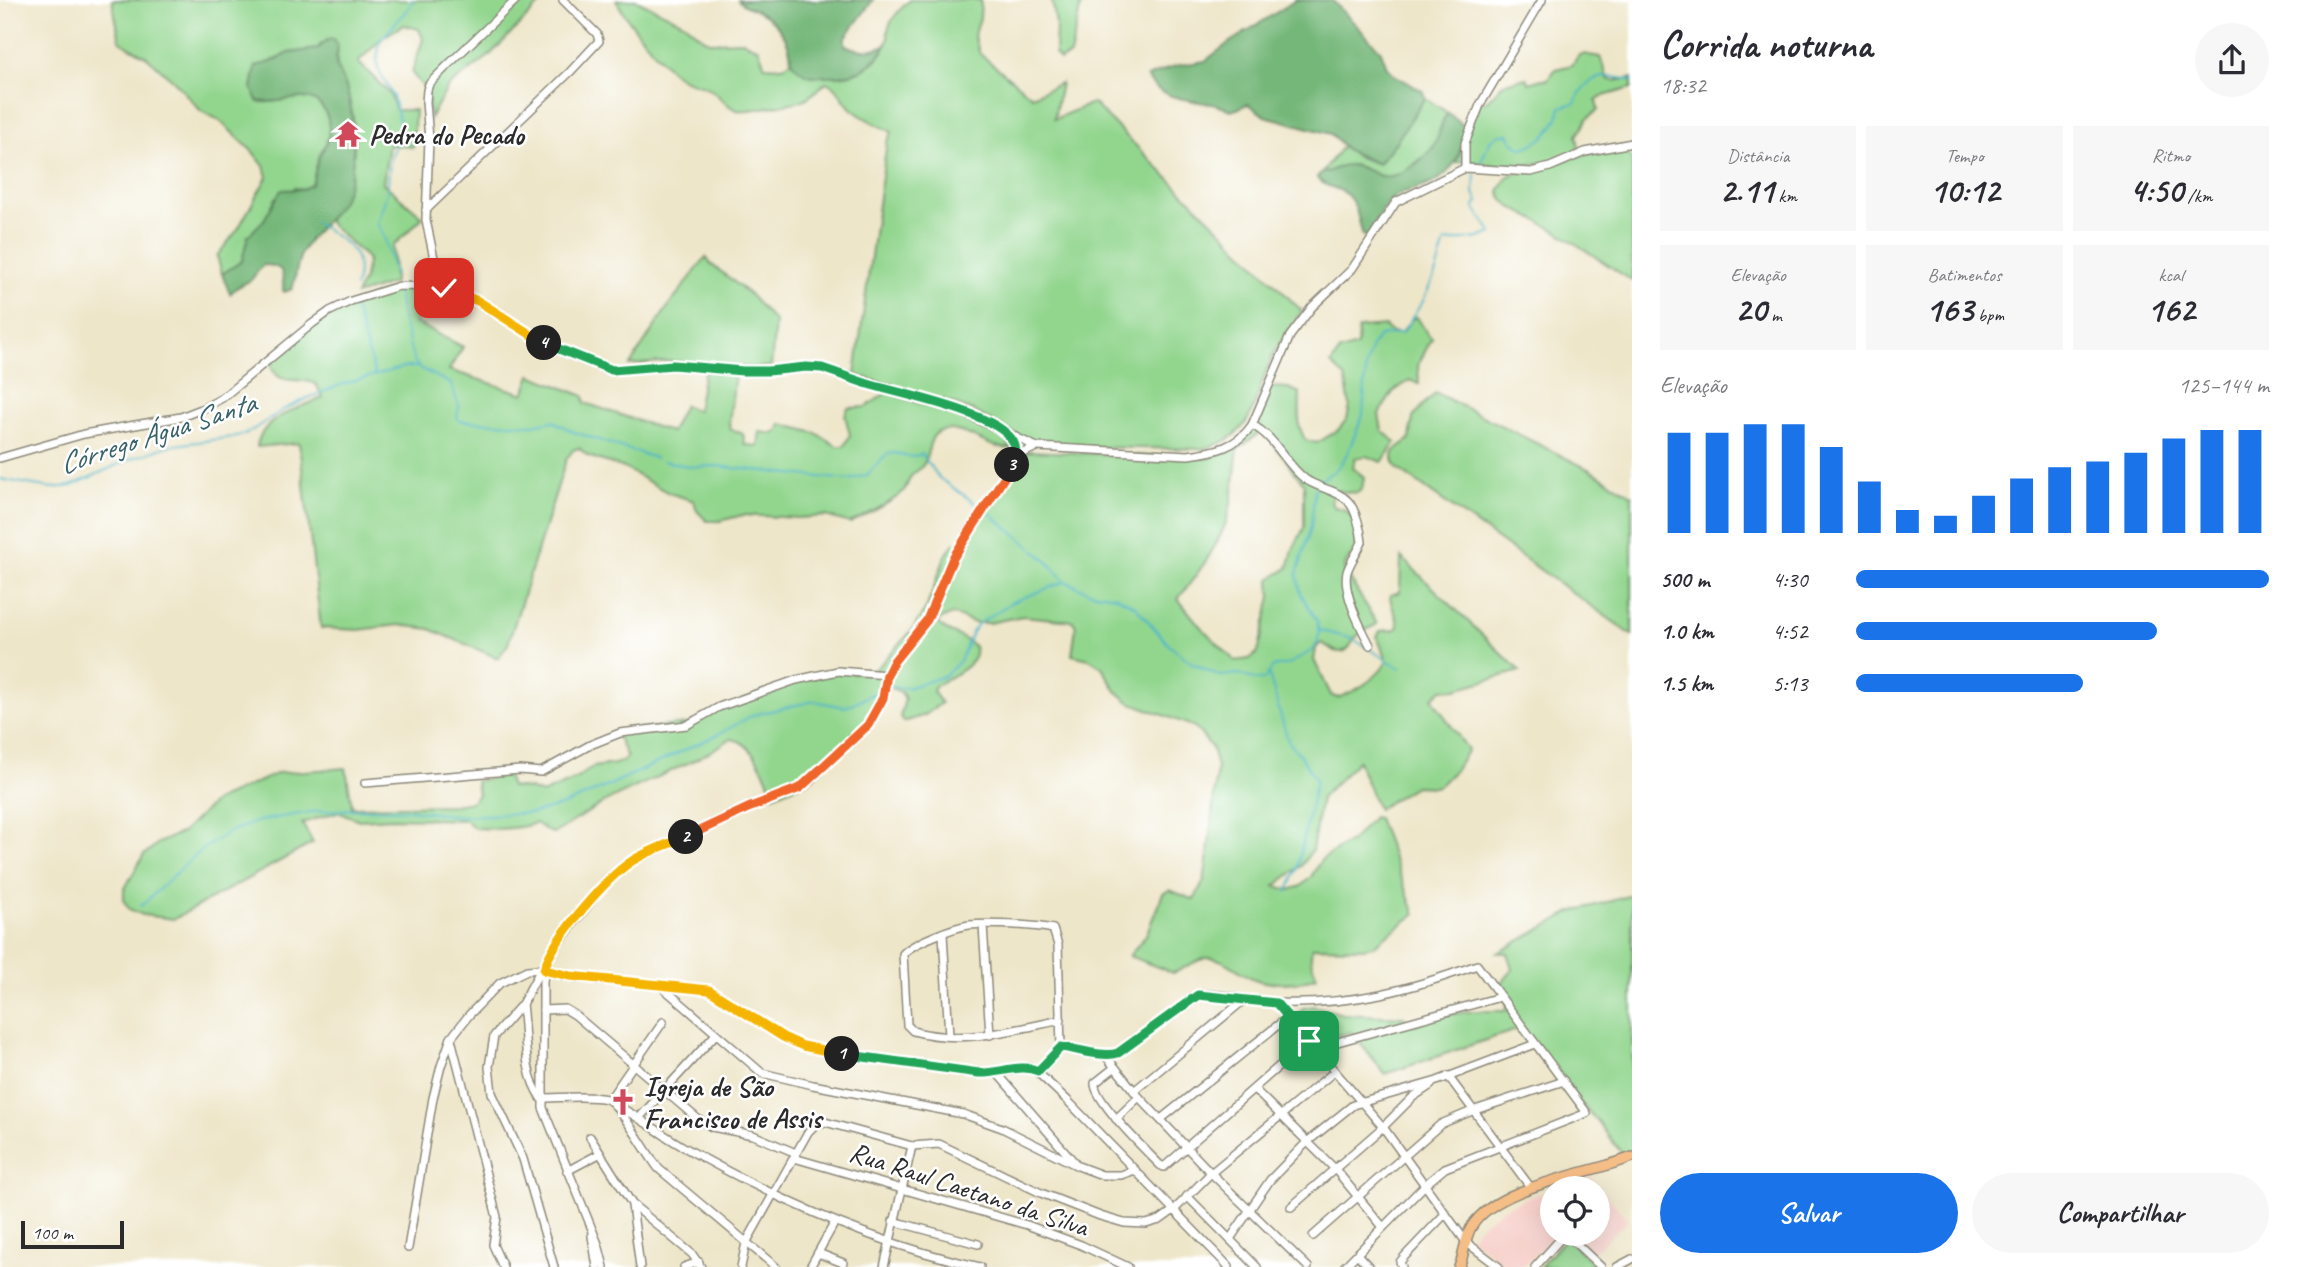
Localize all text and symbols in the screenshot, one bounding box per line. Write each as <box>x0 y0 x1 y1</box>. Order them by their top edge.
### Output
text: Corrida noturna <box>1660 21 1872 68</box>
button: share <box>2195 23 2269 97</box>
text: 18:32 <box>1660 71 1706 100</box>
place label: Pedra do Pecado <box>369 117 525 152</box>
temple icon: Pedra do Pecado <box>333 119 363 149</box>
text: Distância <box>1727 144 1789 168</box>
text: Tempo <box>1946 144 1983 168</box>
text: Ritmo <box>2152 144 2190 168</box>
text: 2.11 <box>1719 168 1774 213</box>
text: 10:12 <box>1930 168 1999 213</box>
text: 4:50 <box>2129 168 2183 213</box>
text: km <box>1774 184 1797 208</box>
text: /km <box>2183 184 2212 208</box>
pin <box>414 258 474 318</box>
text: Elevação <box>1731 263 1786 287</box>
text: Batimentos <box>1928 263 2001 287</box>
text: kcal <box>2158 263 2183 287</box>
icon: check <box>425 269 463 307</box>
text: 20 <box>1735 287 1766 332</box>
text: 163 <box>1925 287 1973 332</box>
text: 162 <box>2147 287 2195 332</box>
text: m <box>1766 303 1782 327</box>
text: bpm <box>1973 303 2004 327</box>
pin: 4 <box>526 326 562 360</box>
text: 4 <box>539 330 548 354</box>
text: Elevação <box>1660 371 1727 400</box>
text: 125–144 m <box>2178 371 2269 400</box>
water label: Córrego Água Santa <box>54 382 263 483</box>
pin: 3 <box>995 448 1030 482</box>
text: 3 <box>1007 452 1016 476</box>
text: 500 m <box>1660 565 1709 594</box>
text: 4:30 <box>1772 565 1808 594</box>
text: 1.0 km <box>1660 617 1714 646</box>
text: 4:52 <box>1772 617 1808 646</box>
text: 1.5 km <box>1660 669 1713 698</box>
text: 5:13 <box>1772 669 1808 698</box>
pin: 2 <box>668 820 704 854</box>
text: 2 <box>681 824 690 848</box>
pin <box>1279 1011 1339 1071</box>
icon: arrive <box>1290 1022 1328 1060</box>
pin: 1 <box>824 1036 860 1072</box>
text: 1 <box>837 1041 846 1065</box>
place label: Igreja de São Francisco de Assis <box>644 1069 825 1136</box>
church icon: Igreja de São Francisco de Assis <box>608 1087 638 1117</box>
street label: Rua Raul Caetano da Silva <box>845 1134 1094 1245</box>
button: Salvar <box>1660 1173 1958 1253</box>
button: Compartilhar <box>1972 1173 2269 1253</box>
map controls <box>1540 1176 1610 1246</box>
button: locate <box>1540 1176 1610 1246</box>
scale bar <box>21 1218 124 1250</box>
text: 100 m <box>32 1221 73 1245</box>

